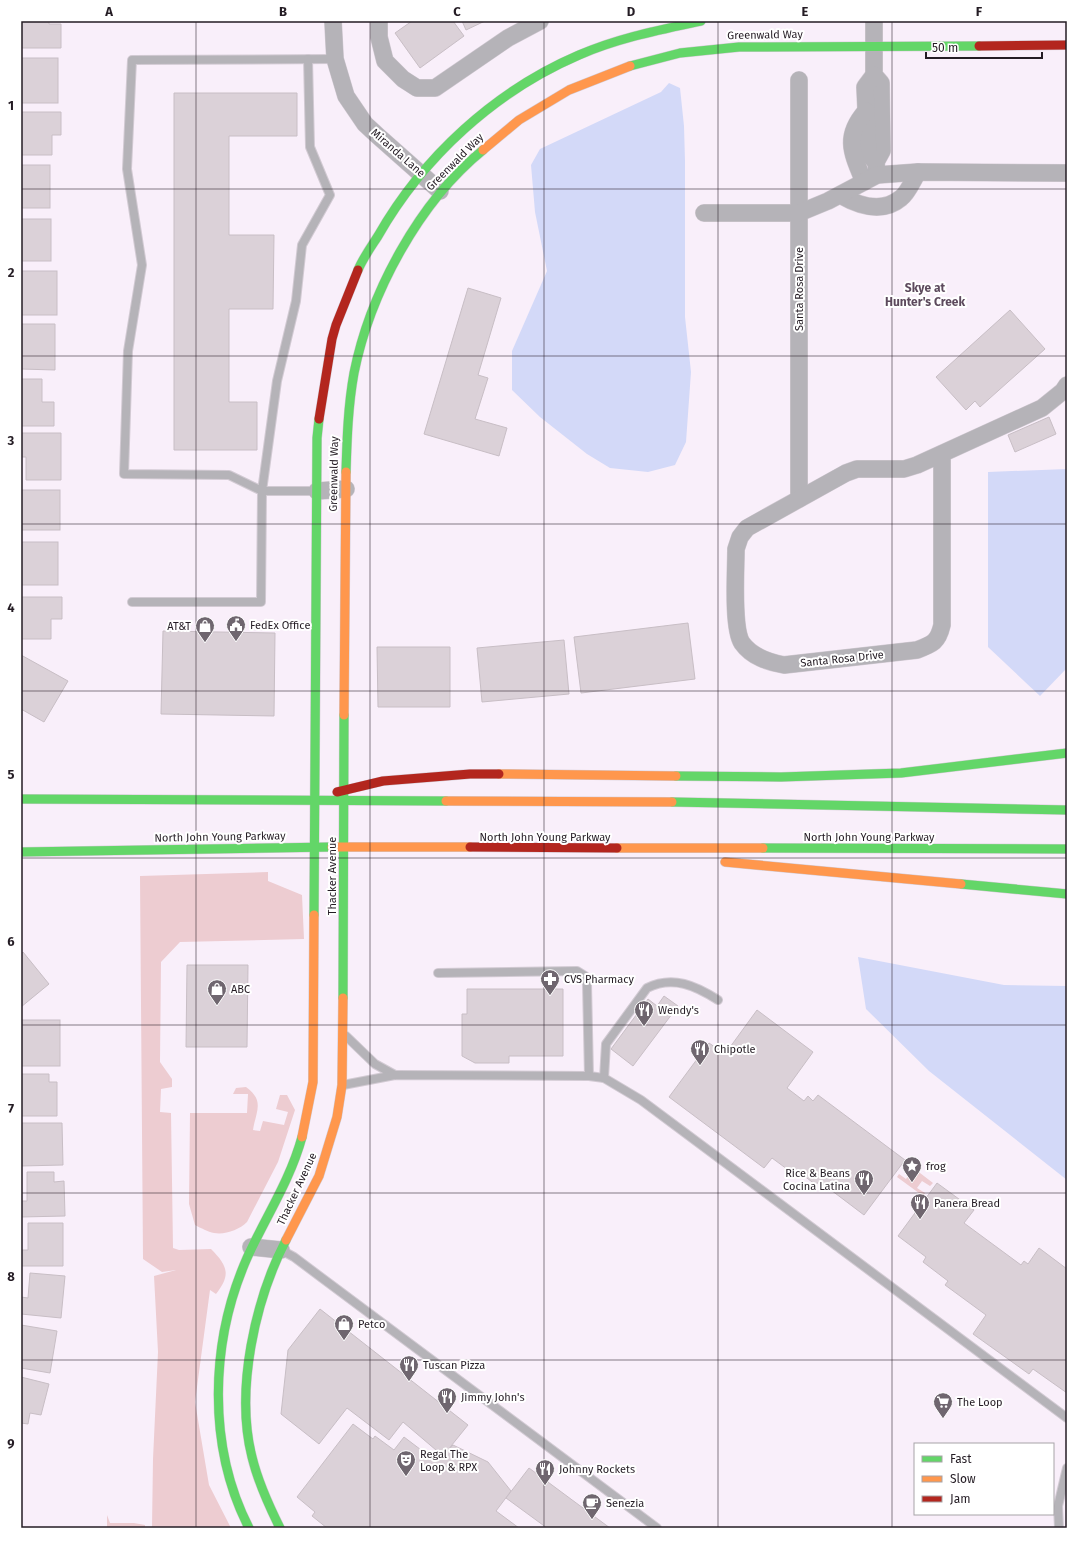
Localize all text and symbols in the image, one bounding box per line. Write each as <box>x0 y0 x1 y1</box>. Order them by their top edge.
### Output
text: A <box>104 4 113 19</box>
text: B <box>279 4 287 19</box>
text: C <box>453 4 461 19</box>
text: D <box>627 4 636 19</box>
text: E <box>802 4 809 19</box>
text: F <box>976 4 983 19</box>
street label: Greenwald Way <box>727 28 803 42</box>
scale bar <box>926 34 1042 60</box>
text: 50 m <box>932 41 958 55</box>
text: 1 <box>8 98 14 113</box>
street label: Miranda Lane <box>368 126 428 180</box>
street label: Greenwald Way <box>424 130 487 193</box>
street label: Santa Rosa Drive <box>793 247 806 331</box>
text: 2 <box>8 265 15 280</box>
district label: Skye at Hunter's Creek <box>885 281 965 309</box>
text: 3 <box>7 433 15 448</box>
street label: Greenwald Way <box>327 436 341 512</box>
text: 4 <box>7 600 15 615</box>
public building icon: FedEx Office <box>225 614 247 642</box>
shop icon: AT&T <box>194 615 216 643</box>
place label: FedEx Office <box>250 619 310 632</box>
place label: AT&T <box>167 620 191 633</box>
street label: Santa Rosa Drive <box>800 648 884 670</box>
text: 5 <box>8 767 15 782</box>
street label: North John Young Parkway <box>154 829 286 845</box>
street label: North John Young Parkway <box>479 831 611 844</box>
street label: North John Young Parkway <box>803 831 935 844</box>
street label: Thacker Avenue <box>326 837 339 915</box>
text: 6 <box>7 934 15 949</box>
pharmacy icon: CVS Pharmacy <box>539 968 561 996</box>
place label: CVS Pharmacy <box>564 973 635 986</box>
shop icon: ABC <box>206 978 228 1006</box>
place label: ABC <box>231 983 250 996</box>
restaurant icon: Wendy's <box>633 999 655 1027</box>
place label: Wendy's <box>658 1004 699 1017</box>
restaurant icon: Chipotle <box>689 1038 711 1066</box>
place label: Chipotle <box>714 1043 756 1056</box>
text: 7 <box>8 1101 14 1116</box>
street label: Thacker Avenue <box>275 1151 319 1227</box>
place icon: frog <box>901 1155 923 1183</box>
place label: frog <box>926 1160 946 1173</box>
place label: Rice & Beans Cocina Latina <box>783 1167 850 1193</box>
restaurant icon: Rice & Beans Cocina Latina <box>853 1168 875 1196</box>
restaurant icon: Panera Bread <box>909 1192 931 1220</box>
place label: Panera Bread <box>934 1197 1000 1210</box>
text: 8 <box>7 1269 15 1284</box>
shop icon: Petco <box>333 1313 355 1341</box>
place label: Petco <box>358 1318 385 1331</box>
restaurant icon: Tuscan Pizza <box>398 1354 420 1382</box>
place label: Tuscan Pizza <box>423 1359 485 1372</box>
restaurant icon: Jimmy John's <box>436 1386 458 1414</box>
place label: Jimmy John's <box>461 1391 525 1404</box>
supermarket icon: The Loop <box>932 1391 954 1419</box>
place label: The Loop <box>957 1396 1003 1409</box>
text: 9 <box>7 1436 15 1451</box>
legend <box>914 1443 1054 1515</box>
place label: Regal The Loop & RPX <box>420 1448 477 1474</box>
theatre icon: Regal The Loop & RPX <box>395 1449 417 1477</box>
text: Fast <box>950 1452 972 1466</box>
restaurant icon: Johnny Rockets <box>534 1458 556 1486</box>
place label: Johnny Rockets <box>559 1463 635 1476</box>
text: Slow <box>950 1472 976 1486</box>
cafe icon: Senezia <box>581 1492 603 1520</box>
text: Jam <box>950 1492 970 1506</box>
place label: Senezia <box>606 1497 644 1510</box>

